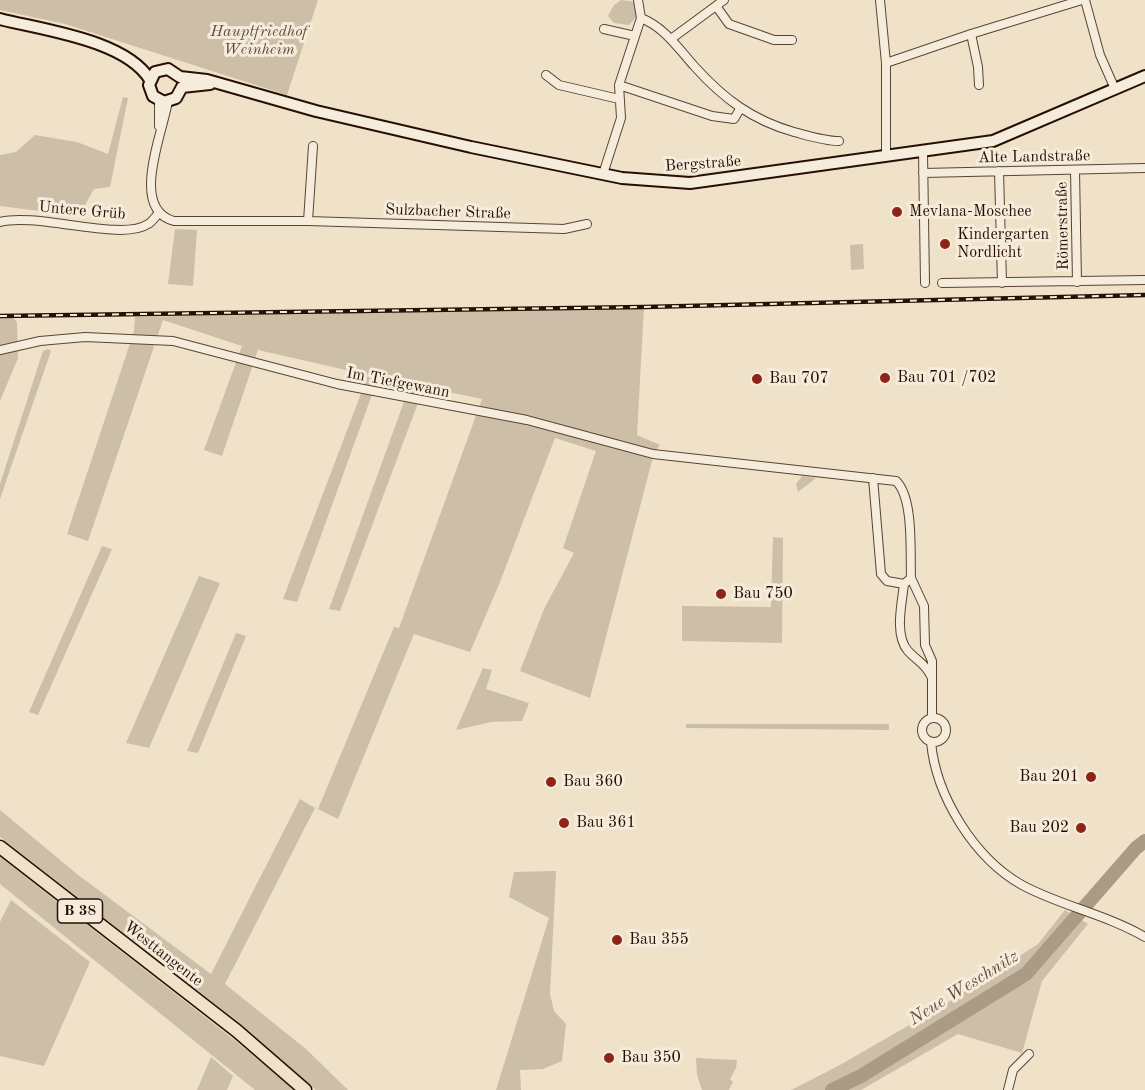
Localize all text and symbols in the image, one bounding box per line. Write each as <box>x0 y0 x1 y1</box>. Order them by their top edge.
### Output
park label: Hauptfriedhof Weinheim <box>210 22 308 60</box>
street label: Alte Landstraße <box>978 146 1090 168</box>
street label: Bergstraße <box>664 152 742 176</box>
street label: Römerstraße <box>1053 181 1073 271</box>
street label: Untere Grüb <box>38 198 126 224</box>
street label: Sulzbacher Straße <box>385 200 511 224</box>
place label: Mevlana-Moschee <box>909 202 1032 222</box>
marker: Mevlana-Moschee <box>890 205 904 219</box>
place label: Kindergarten Nordlicht <box>957 225 1049 263</box>
marker: Kindergarten Nordlicht <box>938 237 952 251</box>
street label: Im Tiefgewann <box>345 364 451 402</box>
place label: Bau 701 /702 <box>897 368 996 388</box>
place label: Bau 707 <box>769 369 829 389</box>
marker: Bau 701 /702 <box>878 371 892 385</box>
marker: Bau 707 <box>750 372 764 386</box>
place label: Bau 750 <box>733 584 793 604</box>
marker: Bau 750 <box>714 587 728 601</box>
place label: Bau 201 <box>1019 767 1079 787</box>
marker: Bau 201 <box>1084 770 1098 784</box>
place label: Bau 360 <box>563 772 623 792</box>
marker: Bau 360 <box>544 775 558 789</box>
place label: Bau 361 <box>576 813 636 833</box>
marker: Bau 361 <box>557 816 571 830</box>
place label: Bau 202 <box>1009 818 1069 838</box>
marker: Bau 202 <box>1074 821 1088 835</box>
road number: B 38 <box>58 899 103 923</box>
street label: Westtangente <box>120 917 206 991</box>
place label: Bau 355 <box>629 930 689 950</box>
marker: Bau 355 <box>610 933 624 947</box>
water label: Neue Weschnitz <box>905 946 1023 1030</box>
place label: Bau 350 <box>621 1048 681 1068</box>
marker: Bau 350 <box>602 1051 616 1065</box>

